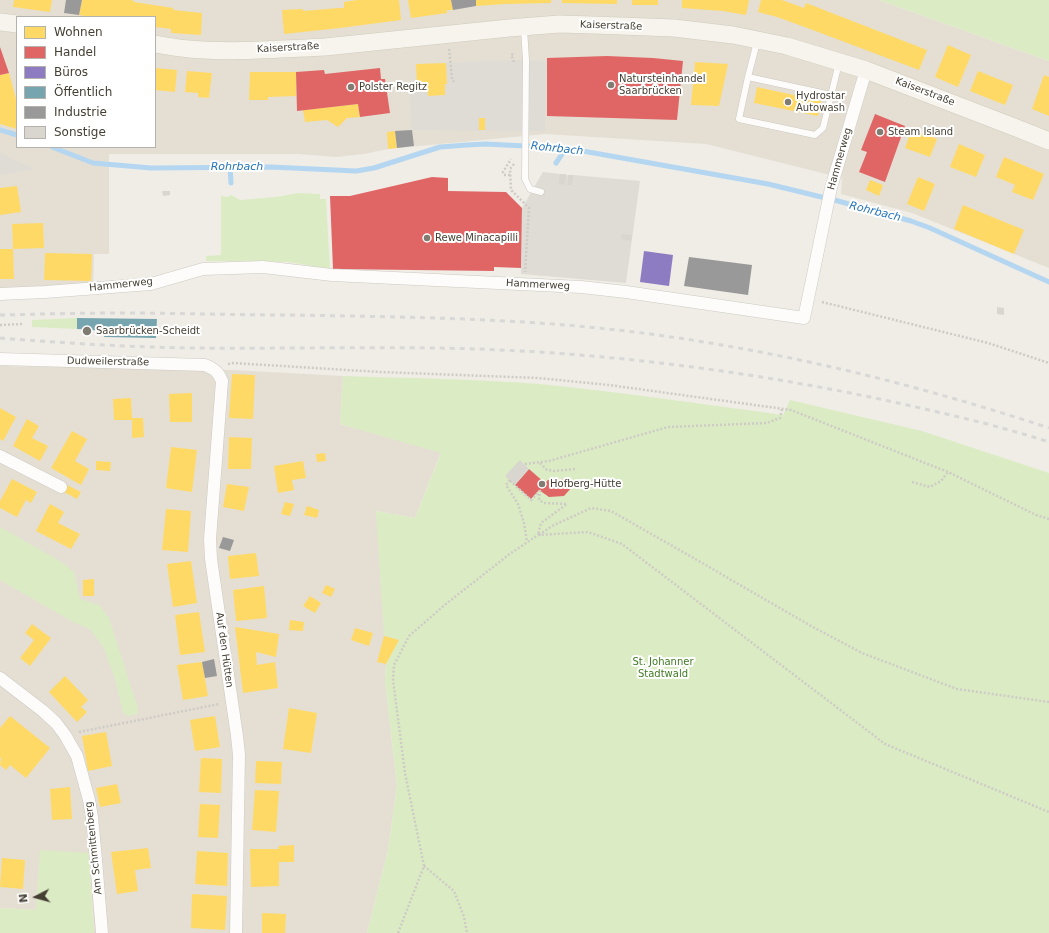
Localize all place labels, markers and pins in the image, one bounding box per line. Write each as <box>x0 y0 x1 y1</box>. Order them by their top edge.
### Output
place label: Natursteinhandel Saarbrücken <box>619 73 705 96</box>
marker: Natursteinhandel Saarbrücken <box>606 80 616 90</box>
place label: Polster Regitz <box>359 81 427 93</box>
marker: Polster Regitz <box>346 82 356 92</box>
place label: Hydrostar Autowash <box>796 90 845 114</box>
marker: Hydrostar Autowash <box>783 97 793 107</box>
place label: Steam Island <box>888 126 953 138</box>
marker: Steam Island <box>875 127 885 137</box>
place label: Rewe Minacapilli <box>435 232 518 244</box>
marker: Rewe Minacapilli <box>422 233 432 243</box>
marker: Saarbrücken-Scheidt <box>81 325 93 337</box>
place label: Saarbrücken-Scheidt <box>96 325 200 337</box>
place label: Hofberg-Hütte <box>550 478 621 490</box>
marker: Hofberg-Hütte <box>537 479 547 489</box>

